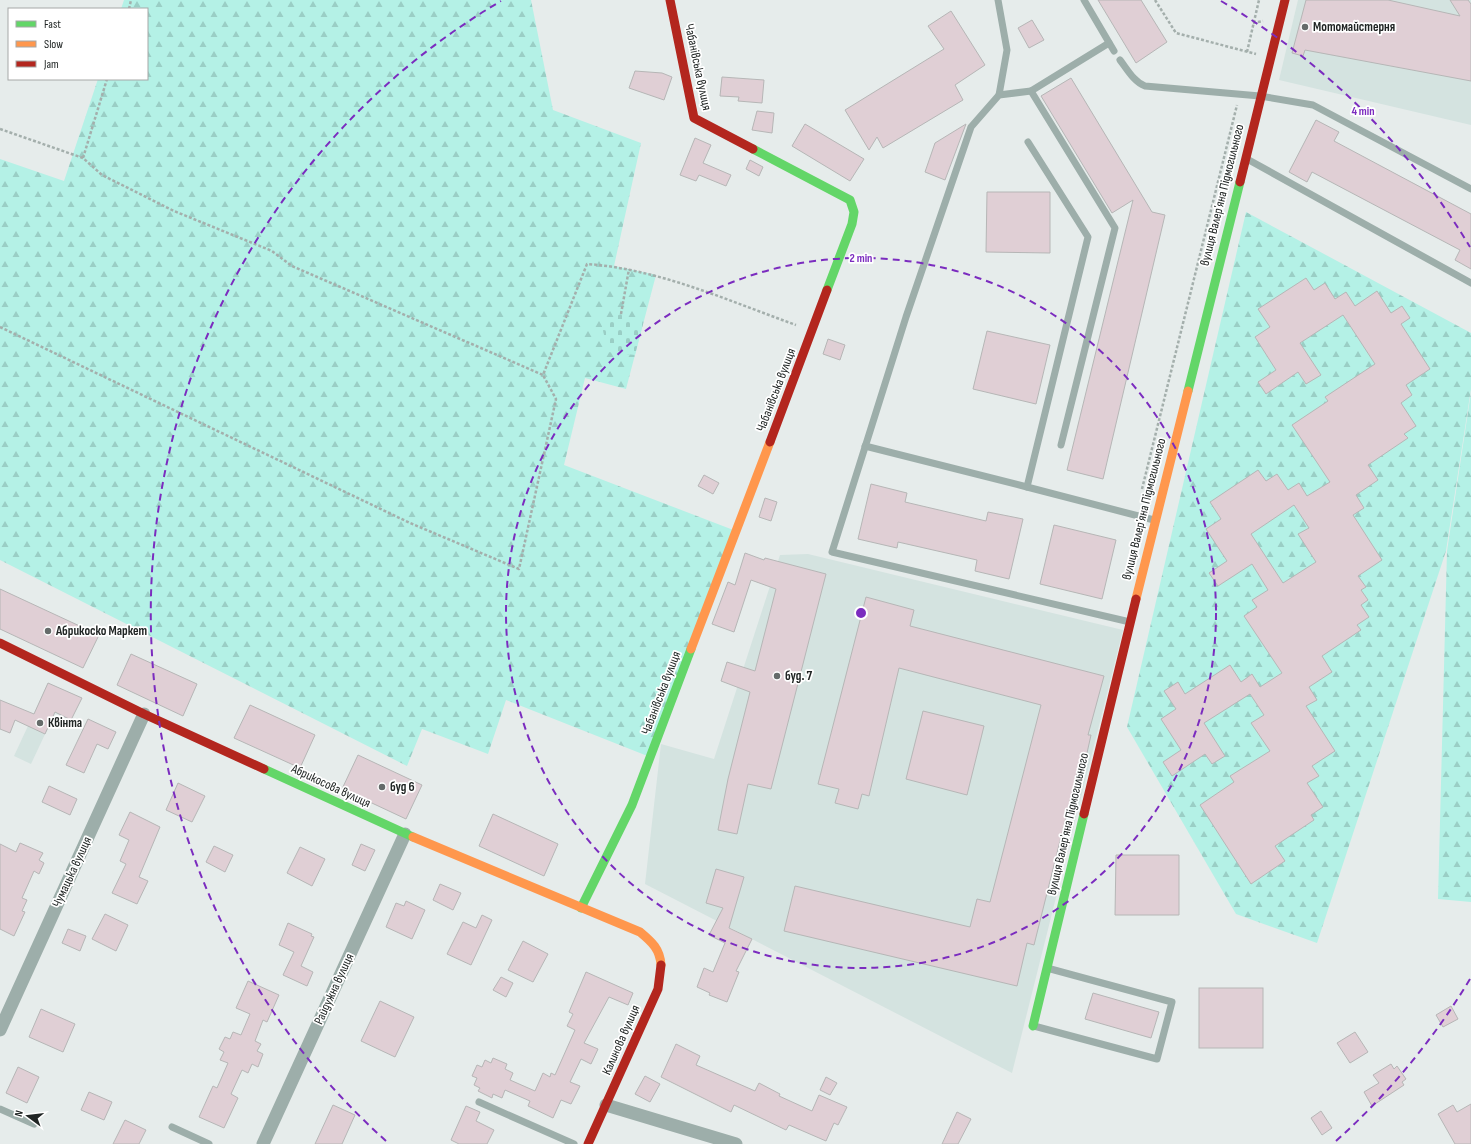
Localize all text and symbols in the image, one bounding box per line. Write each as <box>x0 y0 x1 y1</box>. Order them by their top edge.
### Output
legend <box>8 8 148 80</box>
text: Fast <box>44 17 61 32</box>
place label: Мотомайстерня <box>1313 19 1395 35</box>
street label: Чабанівська вулиця <box>681 22 715 112</box>
marker: Мотомайстерня <box>1300 22 1310 32</box>
text: Slow <box>44 37 63 52</box>
text: Jam <box>43 57 59 72</box>
text: 4 min <box>1351 104 1375 119</box>
street label: вулиця Валерʼяна Підмогильного <box>1197 123 1247 267</box>
text: 2 min <box>850 251 872 266</box>
street label: Чабанівська вулиця <box>753 346 799 434</box>
street label: вулиця Валерʼяна Підмогильного <box>1119 437 1169 581</box>
centre of rings <box>854 606 868 620</box>
place label: Абрикоско Маркет <box>55 623 148 639</box>
marker: Абрикоско Маркет <box>43 626 53 636</box>
street label: Чабанівська вулиця <box>638 649 684 737</box>
place label: буд. 7 <box>785 668 812 684</box>
marker: буд. 7 <box>772 671 782 681</box>
place label: Квінта <box>48 715 82 731</box>
marker: Квінта <box>35 718 45 728</box>
street label: вулиця Валерʼяна Підмогильного <box>1044 751 1092 897</box>
street label: Абрикосова вулиця <box>288 760 373 811</box>
place label: буд 6 <box>390 779 415 795</box>
marker: буд 6 <box>377 782 387 792</box>
street label: Чумацька вулиця <box>49 834 95 910</box>
street label: Райдужна вулиця <box>311 951 357 1027</box>
street label: Калинова вулиця <box>598 1003 644 1077</box>
north arrow <box>8 1096 48 1136</box>
text: N <box>12 1109 26 1118</box>

